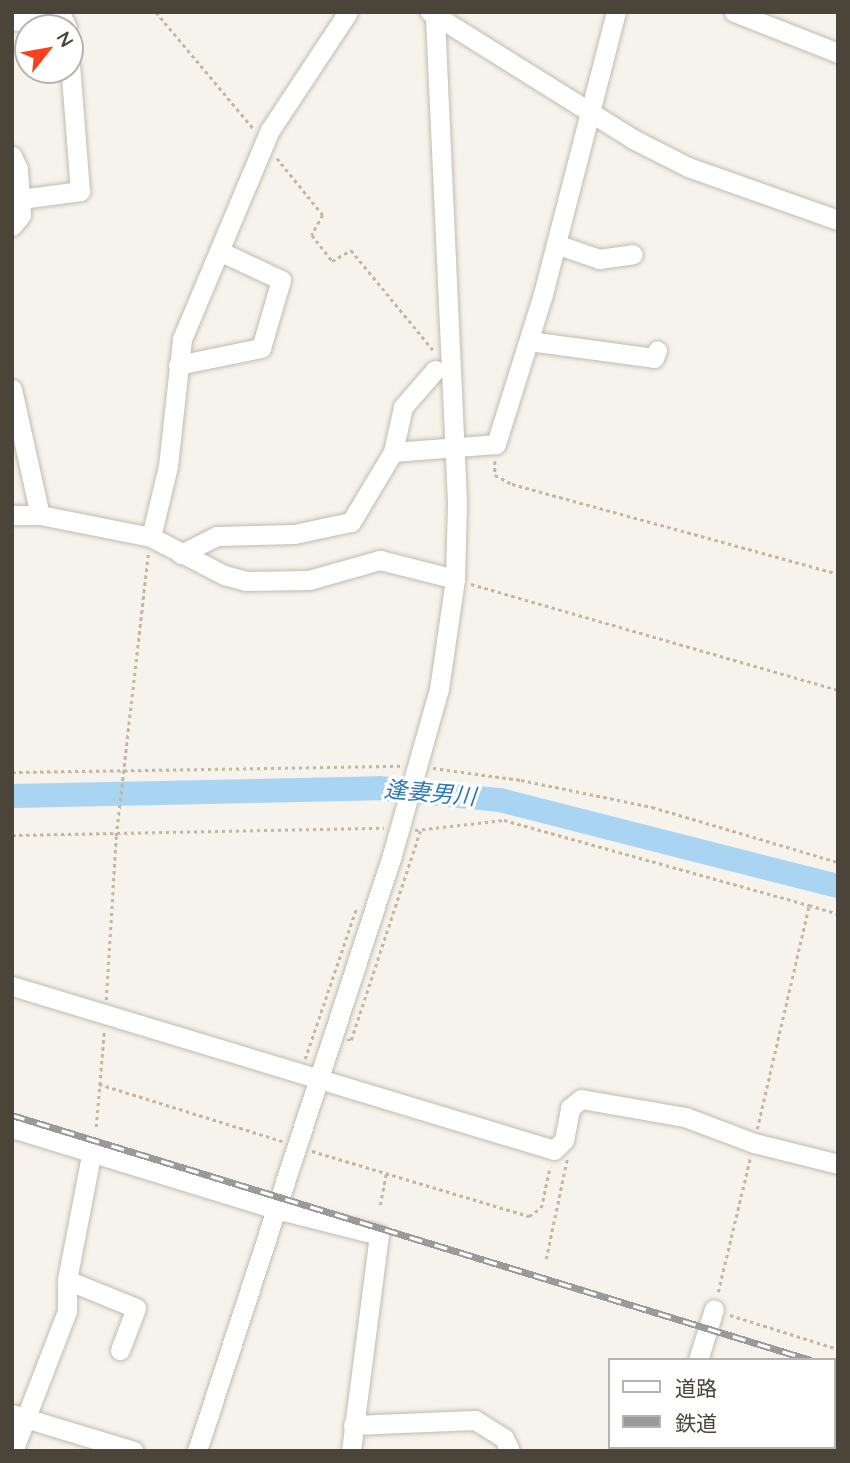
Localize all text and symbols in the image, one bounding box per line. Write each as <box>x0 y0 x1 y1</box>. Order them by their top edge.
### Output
north arrow <box>14 14 84 84</box>
text: N <box>51 27 79 51</box>
water label: 逢妻男川 <box>383 775 477 811</box>
legend <box>608 1358 836 1449</box>
text: 道路 <box>675 1375 717 1401</box>
text: 鉄道 <box>675 1410 717 1436</box>

